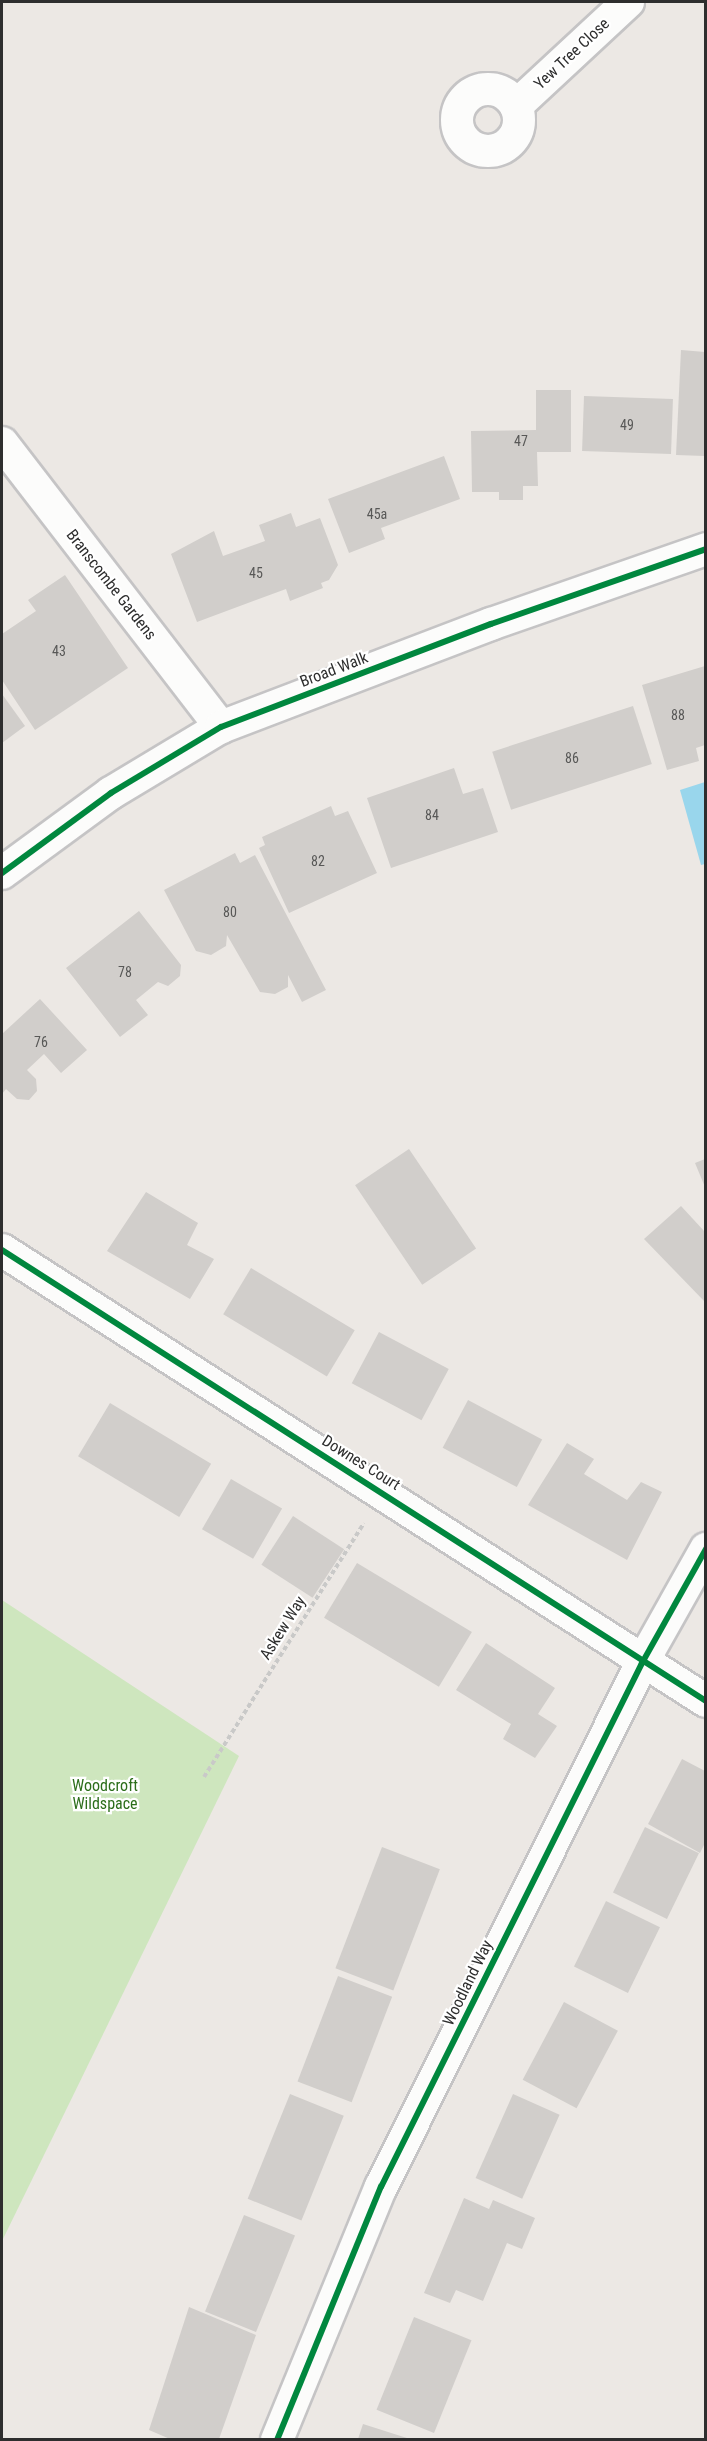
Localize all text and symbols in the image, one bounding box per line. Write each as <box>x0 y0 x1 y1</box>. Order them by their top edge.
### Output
street label: Yew Tree Close <box>530 14 614 94</box>
house number: 49 <box>620 417 634 433</box>
house number: 47 <box>514 433 528 449</box>
house number: 45a <box>367 506 387 522</box>
street label: Branscombe Gardens <box>62 526 160 644</box>
house number: 45 <box>249 565 263 581</box>
house number: 43 <box>52 643 66 659</box>
street label: Broad Walk <box>297 648 371 692</box>
house number: 88 <box>671 707 685 723</box>
house number: 86 <box>565 750 579 766</box>
house number: 84 <box>425 807 439 823</box>
house number: 82 <box>311 853 325 869</box>
house number: 80 <box>223 904 237 920</box>
house number: 78 <box>118 964 132 980</box>
house number: 76 <box>34 1034 48 1050</box>
street label: Downes Court <box>318 1431 404 1495</box>
street label: Askew Way <box>256 1593 310 1663</box>
park label: Woodcroft Wildspace <box>72 1776 138 1814</box>
street label: Woodland Way <box>439 1937 497 2029</box>

